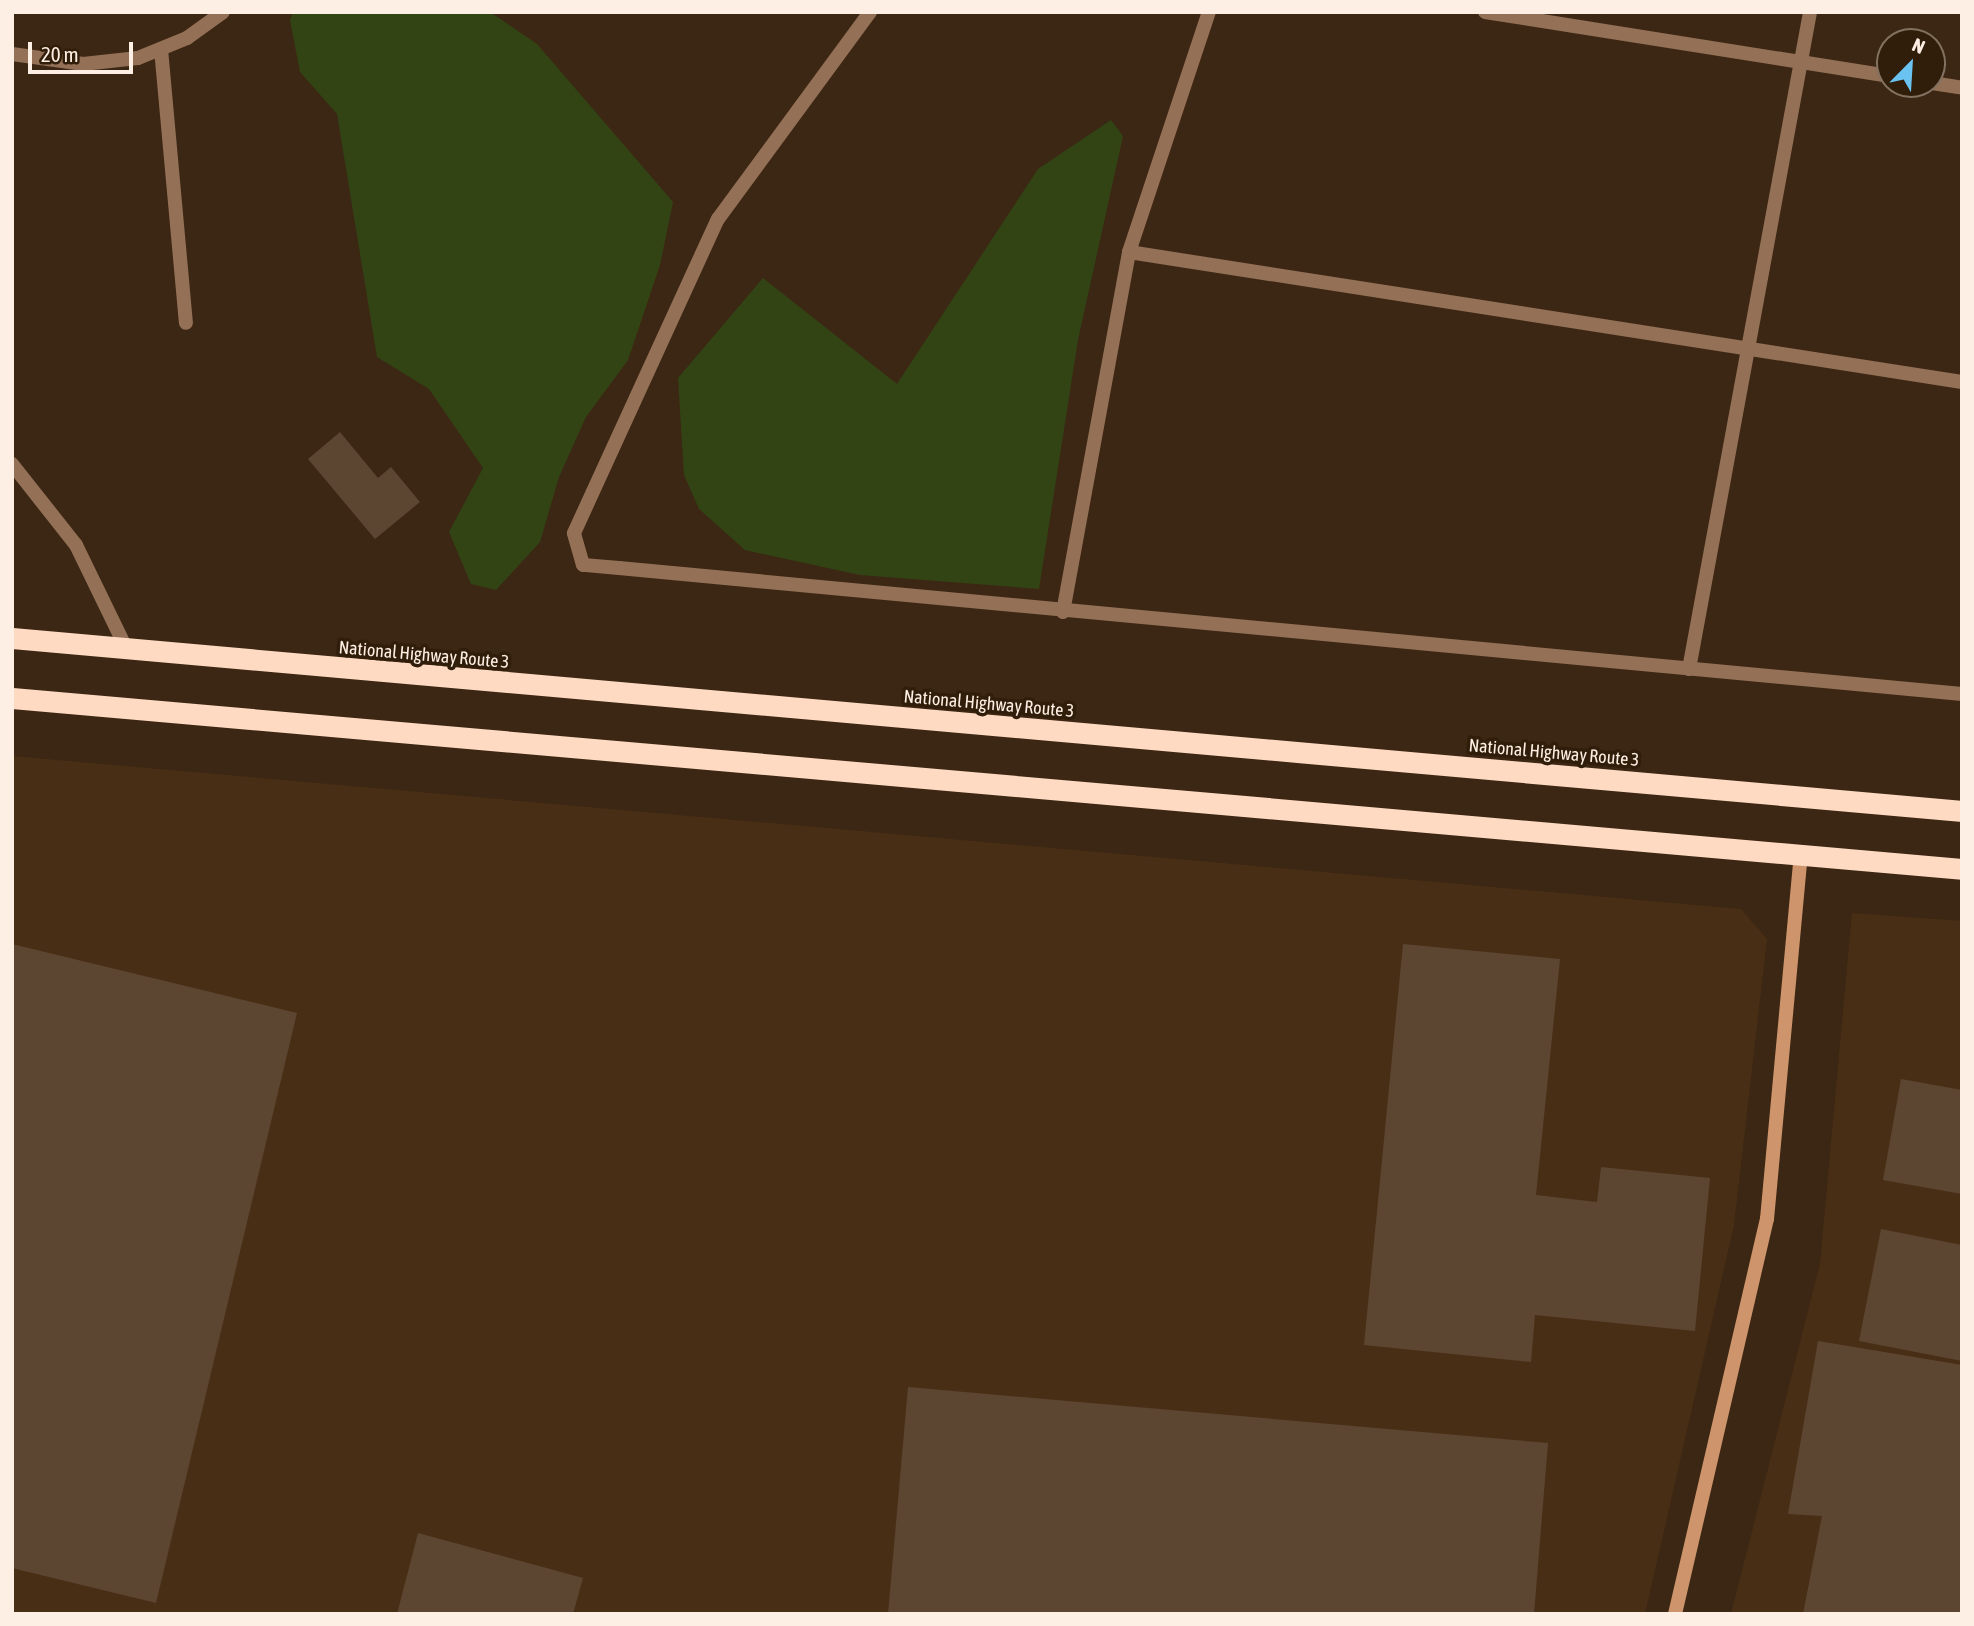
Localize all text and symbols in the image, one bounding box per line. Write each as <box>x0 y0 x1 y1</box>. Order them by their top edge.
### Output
scale bar <box>32 28 136 72</box>
north arrow <box>1876 28 1946 98</box>
text: N <box>1909 33 1928 58</box>
text: 20 m <box>41 42 79 66</box>
street label: National Highway Route 3 <box>338 637 510 673</box>
street label: National Highway Route 3 <box>903 686 1075 722</box>
street label: National Highway Route 3 <box>1468 735 1640 771</box>

